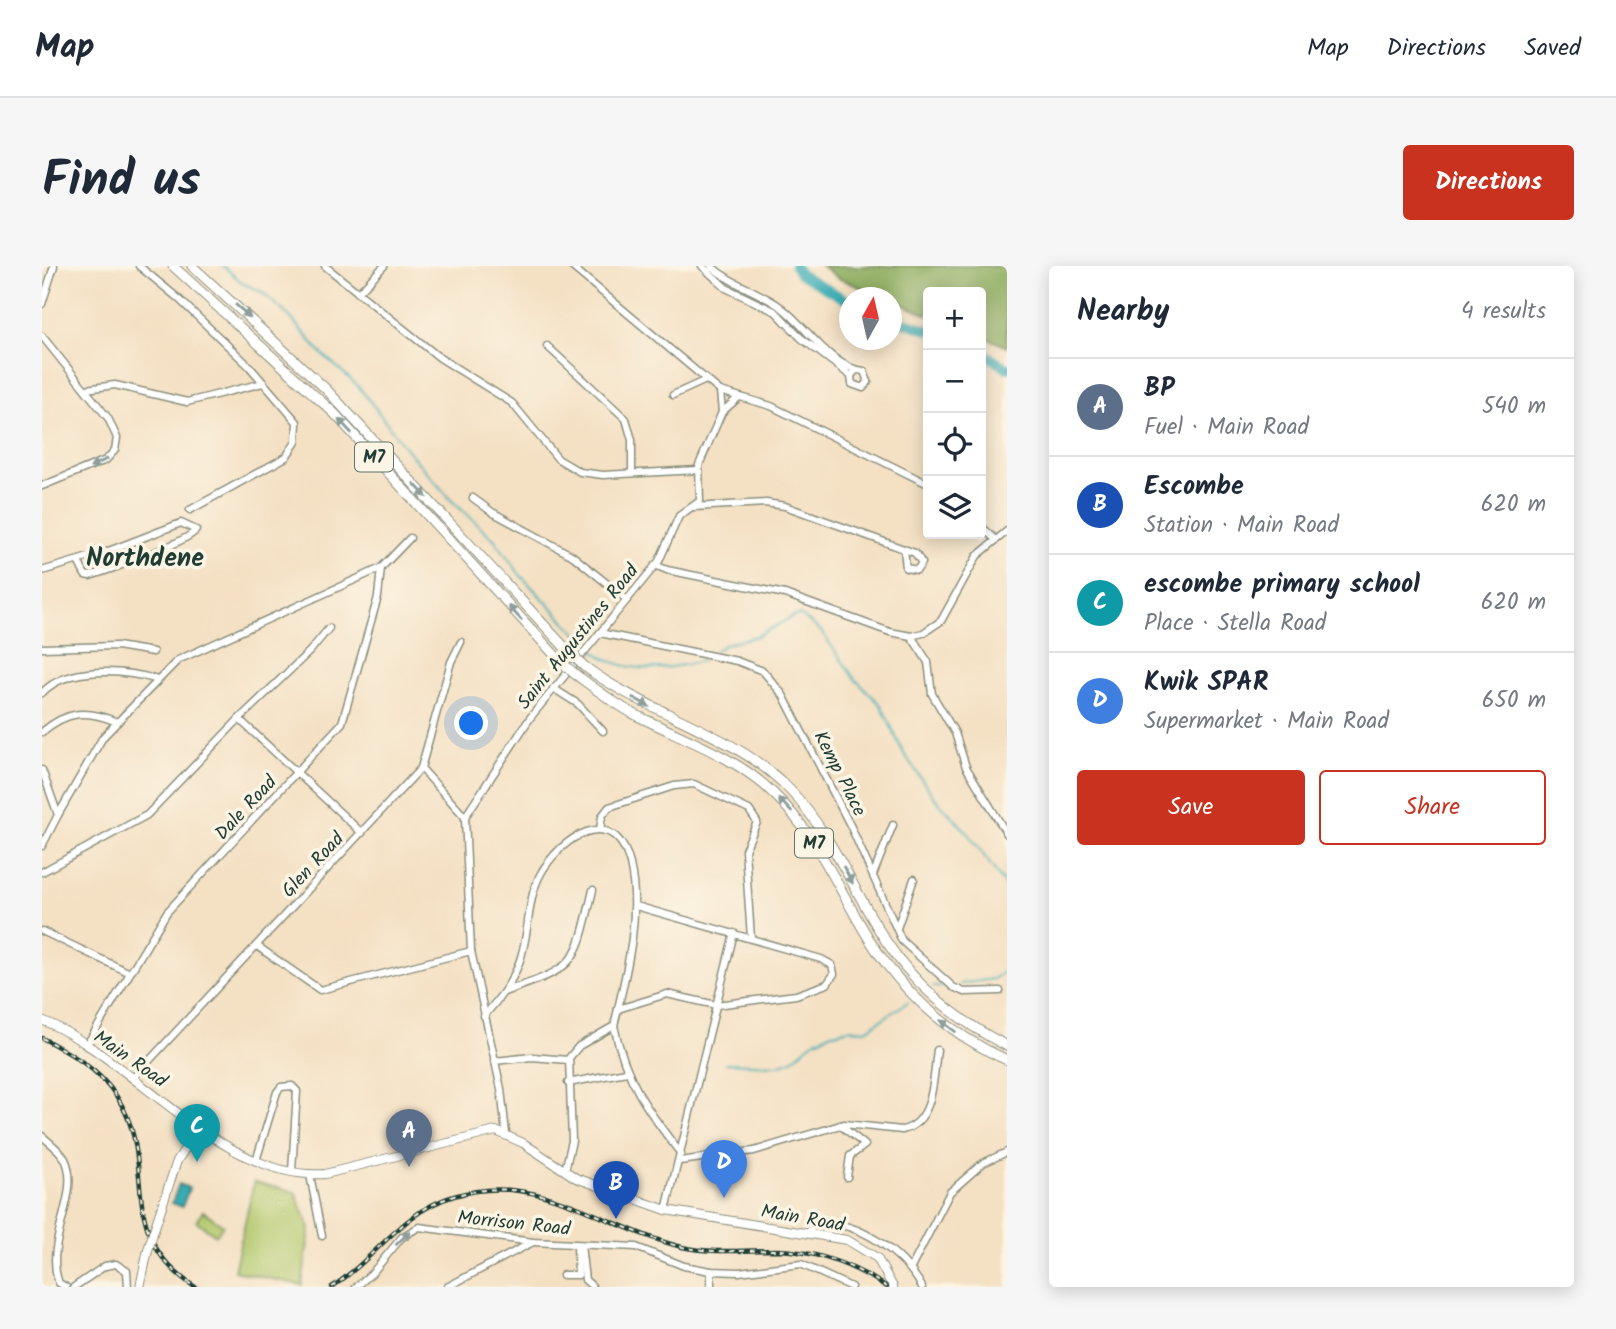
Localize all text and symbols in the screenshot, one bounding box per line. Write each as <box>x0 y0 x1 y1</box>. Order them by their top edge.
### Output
text: Map <box>35 22 95 75</box>
text: Map <box>1307 29 1349 68</box>
text: Directions <box>1387 29 1486 68</box>
text: Saved <box>1524 29 1581 68</box>
text: Find us <box>42 143 200 221</box>
button: Directions <box>1403 145 1574 220</box>
north arrow <box>839 287 902 350</box>
map controls <box>923 287 986 539</box>
button: + <box>923 287 986 350</box>
text: Nearby <box>1077 288 1169 336</box>
text: 4 results <box>1461 294 1546 330</box>
one-way arrow <box>234 303 252 319</box>
button: − <box>923 350 986 413</box>
text: BP <box>1144 368 1175 410</box>
text: A <box>1093 389 1107 425</box>
text: 540 m <box>1482 389 1546 425</box>
text: Fuel · Main Road <box>1144 410 1309 446</box>
button: locate <box>923 413 986 476</box>
one-way arrow <box>338 418 354 435</box>
road number: M7 <box>355 442 393 472</box>
one-way arrow <box>89 457 109 468</box>
text: Escombe <box>1144 466 1244 508</box>
button: layers <box>923 476 986 539</box>
one-way arrow <box>412 481 428 499</box>
text: B <box>1093 487 1107 523</box>
text: 620 m <box>1481 487 1546 523</box>
text: Station · Main Road <box>1144 508 1339 544</box>
district label: Northdene <box>86 538 204 580</box>
street label: Saint Augustines Road <box>510 558 647 717</box>
text: escombe primary school <box>1144 564 1420 606</box>
text: C <box>1093 585 1107 621</box>
text: 620 m <box>1481 585 1546 621</box>
one-way arrow <box>507 604 523 621</box>
text: Place · Stella Road <box>1144 606 1326 642</box>
text: Kwik SPAR <box>1144 662 1268 704</box>
text: D <box>1092 683 1108 719</box>
text: 650 m <box>1482 683 1546 719</box>
one-way arrow <box>632 696 651 708</box>
text: Supermarket · Main Road <box>1144 704 1389 740</box>
your location <box>454 706 488 740</box>
street label: Kemp Place <box>805 726 874 822</box>
street label: Dale Road <box>208 768 285 848</box>
button: Save <box>1077 770 1305 845</box>
button: Share <box>1319 770 1546 845</box>
one-way arrow <box>778 797 794 814</box>
street label: Glen Road <box>275 825 352 905</box>
road number: M7 <box>795 828 833 858</box>
one-way arrow <box>842 865 854 885</box>
one-way arrow <box>939 1019 957 1033</box>
street label: Main Road <box>87 1023 173 1096</box>
pin: C <box>174 1104 220 1162</box>
pin: A <box>386 1109 432 1167</box>
pin: D <box>701 1140 747 1198</box>
pin: B <box>593 1161 639 1219</box>
street label: Main Road <box>759 1197 847 1241</box>
street label: Morrison Road <box>456 1203 572 1245</box>
one-way arrow <box>394 1230 412 1246</box>

